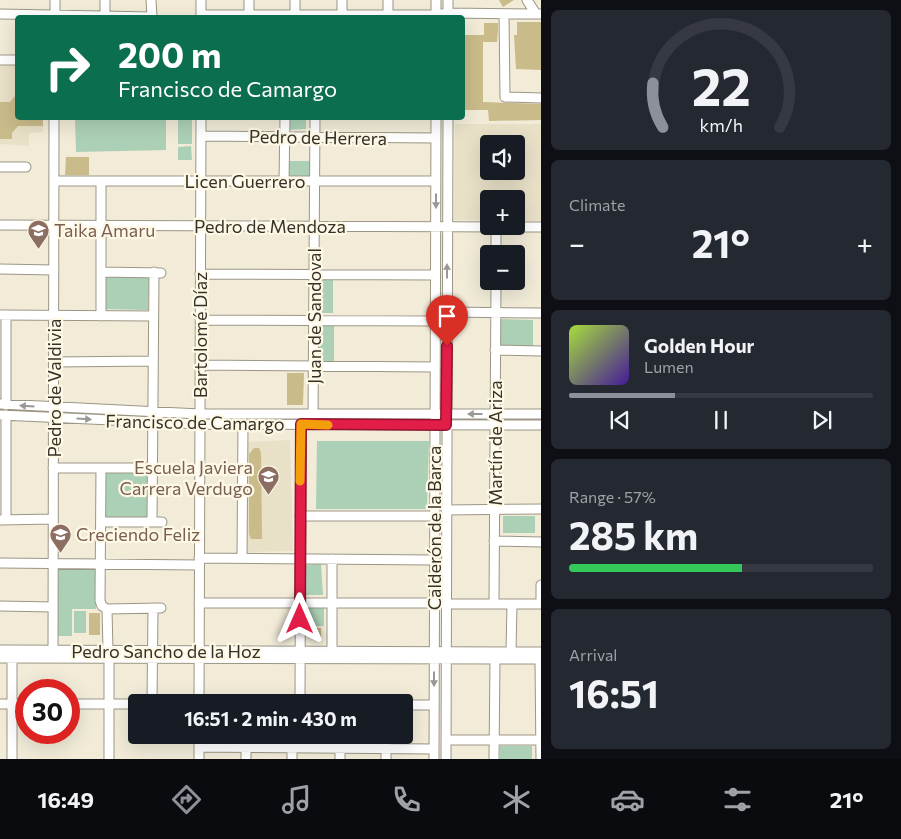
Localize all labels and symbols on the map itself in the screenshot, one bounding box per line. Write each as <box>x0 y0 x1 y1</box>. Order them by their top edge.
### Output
street label: Pedro de Herrera <box>249 125 387 149</box>
street label: Licen Guerrero <box>184 170 306 192</box>
one-way arrow <box>432 193 440 209</box>
street label: Pedro de Mendoza <box>194 215 346 237</box>
school or university icon: Taika Amaru <box>26 218 50 249</box>
place label: Taika Amaru <box>54 219 155 241</box>
street label: Juan de Sandoval <box>303 248 325 384</box>
one-way arrow <box>443 263 451 279</box>
street label: Bartolomé Díaz <box>189 272 211 398</box>
pin <box>426 295 468 346</box>
street label: Pedro de Valdivia <box>43 319 65 457</box>
street label: Martín de Ariza <box>484 380 506 506</box>
one-way arrow <box>19 402 35 410</box>
street label: Francisco de Camargo <box>105 409 285 435</box>
one-way arrow <box>467 410 483 418</box>
one-way arrow <box>76 415 92 423</box>
street label: Calderón de la Barca <box>423 446 445 610</box>
place label: Escuela Javiera Carrera Verdugo <box>120 456 253 499</box>
school or university icon: Escuela Javiera Carrera Verdugo <box>257 465 281 496</box>
school or university icon: Creciendo Feliz <box>48 522 72 553</box>
place label: Creciendo Feliz <box>76 523 200 545</box>
position arrow <box>273 592 325 644</box>
street label: Pedro Sancho de la Hoz <box>71 640 261 662</box>
one-way arrow <box>430 671 438 687</box>
speed limit sign: 30 <box>15 679 80 744</box>

